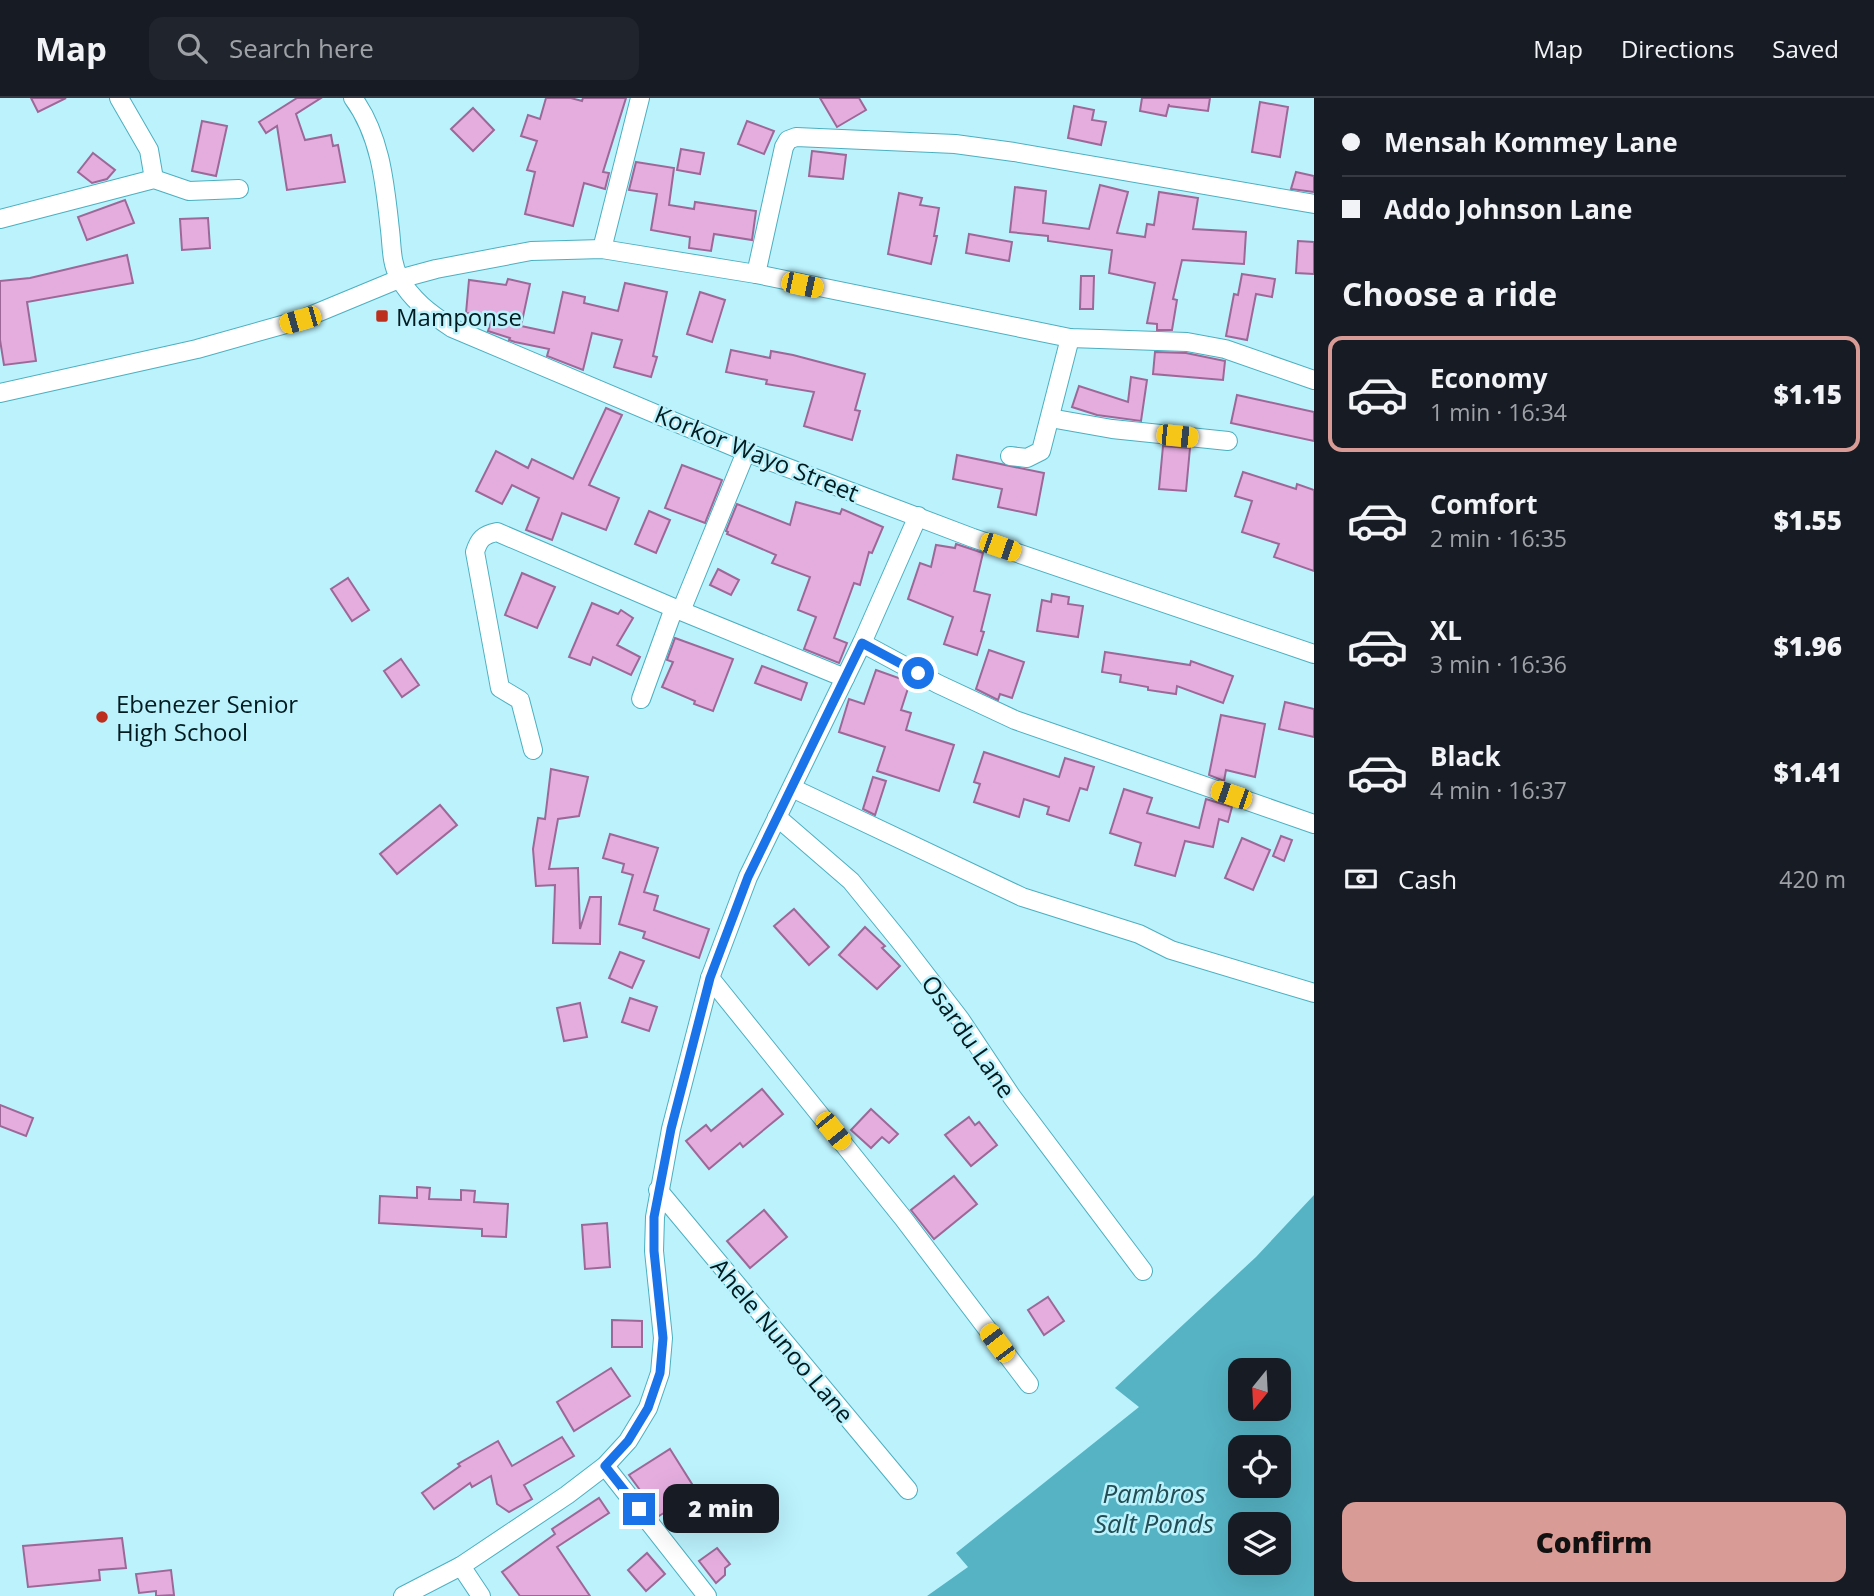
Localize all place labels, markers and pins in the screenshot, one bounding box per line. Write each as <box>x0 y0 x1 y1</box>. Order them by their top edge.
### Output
place label: Mamponse <box>396 300 522 333</box>
marker: Mamponse <box>374 308 390 324</box>
place label: Ebenezer Senior High School <box>116 687 298 748</box>
marker: Ebenezer Senior High School <box>94 709 110 725</box>

